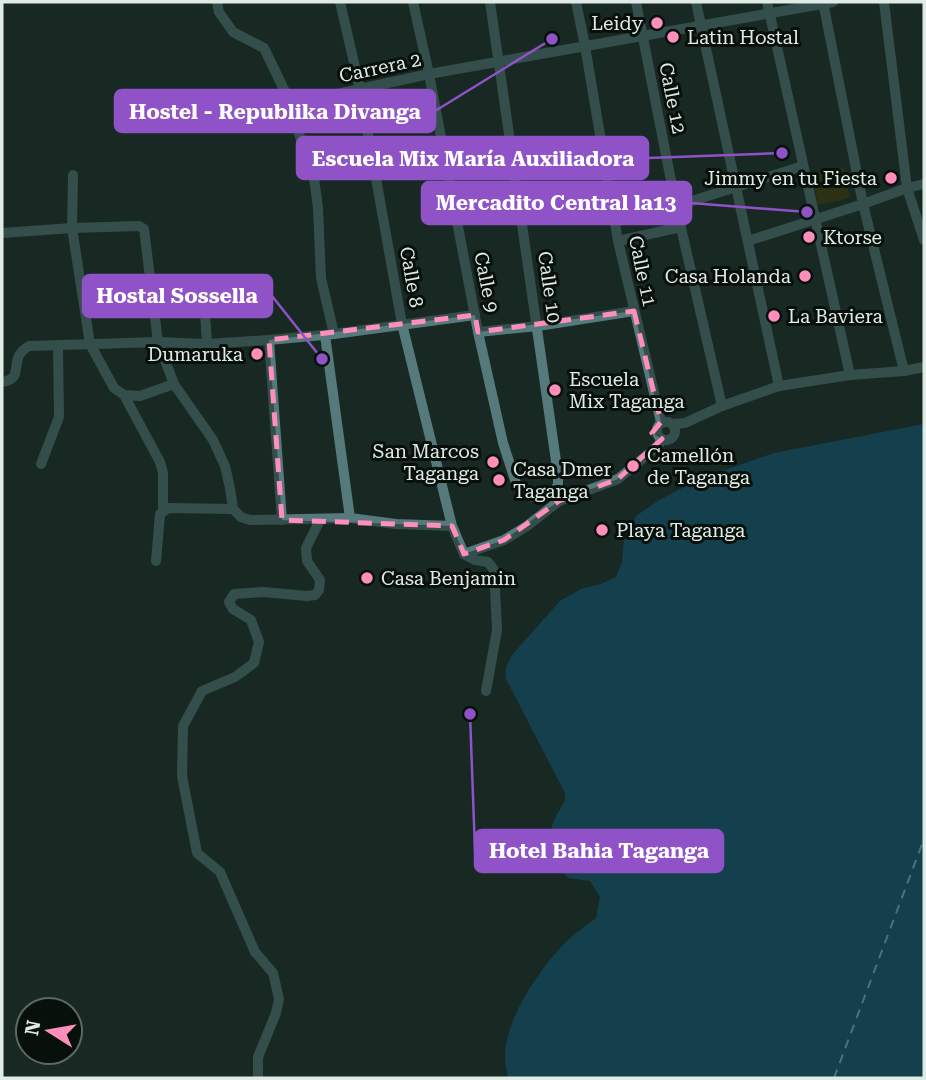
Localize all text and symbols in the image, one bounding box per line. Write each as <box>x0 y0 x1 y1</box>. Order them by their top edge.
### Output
place label: Leidy <box>591 12 644 35</box>
marker: Leidy <box>649 15 665 31</box>
place label: Latin Hostal <box>687 26 799 49</box>
marker: Latin Hostal <box>665 29 681 45</box>
street label: Carrera 2 <box>337 48 423 87</box>
street label: Calle 12 <box>654 60 691 136</box>
callout: Hostel - Republika Divanga <box>115 90 435 132</box>
text: Hostel - Republika Divanga <box>129 100 422 124</box>
callout: Escuela Mix María Auxiliadora <box>297 137 648 179</box>
text: Escuela Mix María Auxiliadora <box>312 147 635 171</box>
place label: Jimmy en tu Fiesta <box>704 167 878 190</box>
marker: Jimmy en tu Fiesta <box>883 170 899 186</box>
callout: Mercadito Central la13 <box>422 182 691 224</box>
text: Mercadito Central la13 <box>436 191 677 215</box>
place label: Ktorse <box>823 226 882 249</box>
marker: Ktorse <box>801 229 817 245</box>
street label: Calle 11 <box>624 233 661 309</box>
street label: Calle 8 <box>395 245 428 309</box>
street label: Calle 9 <box>469 250 504 314</box>
street label: Calle 10 <box>533 250 566 324</box>
place label: Casa Holanda <box>665 265 792 288</box>
marker: Casa Holanda <box>797 268 813 284</box>
callout: Hostal Sossella <box>83 275 272 317</box>
text: Hostal Sossella <box>96 284 258 308</box>
place label: La Baviera <box>788 305 884 328</box>
marker: La Baviera <box>766 308 782 324</box>
place label: Dumaruka <box>147 343 244 366</box>
marker: Dumaruka <box>249 346 265 362</box>
place label: Escuela Mix Taganga <box>569 368 685 413</box>
marker: Escuela Mix Taganga <box>547 382 563 398</box>
place label: San Marcos Taganga <box>373 440 480 485</box>
place label: Camellón de Taganga <box>647 444 751 489</box>
marker: San Marcos Taganga <box>485 454 501 470</box>
place label: Casa Dmer Taganga <box>513 458 611 503</box>
marker: Camellón de Taganga <box>625 458 641 474</box>
marker: Casa Dmer Taganga <box>491 472 507 488</box>
place label: Playa Taganga <box>616 519 746 542</box>
marker: Playa Taganga <box>594 522 610 538</box>
place label: Casa Benjamin <box>381 567 516 590</box>
marker: Casa Benjamin <box>359 570 375 586</box>
callout: Hotel Bahia Taganga <box>475 830 723 872</box>
text: Hotel Bahia Taganga <box>489 839 710 863</box>
north arrow <box>14 996 84 1066</box>
text: N <box>20 1018 46 1037</box>

